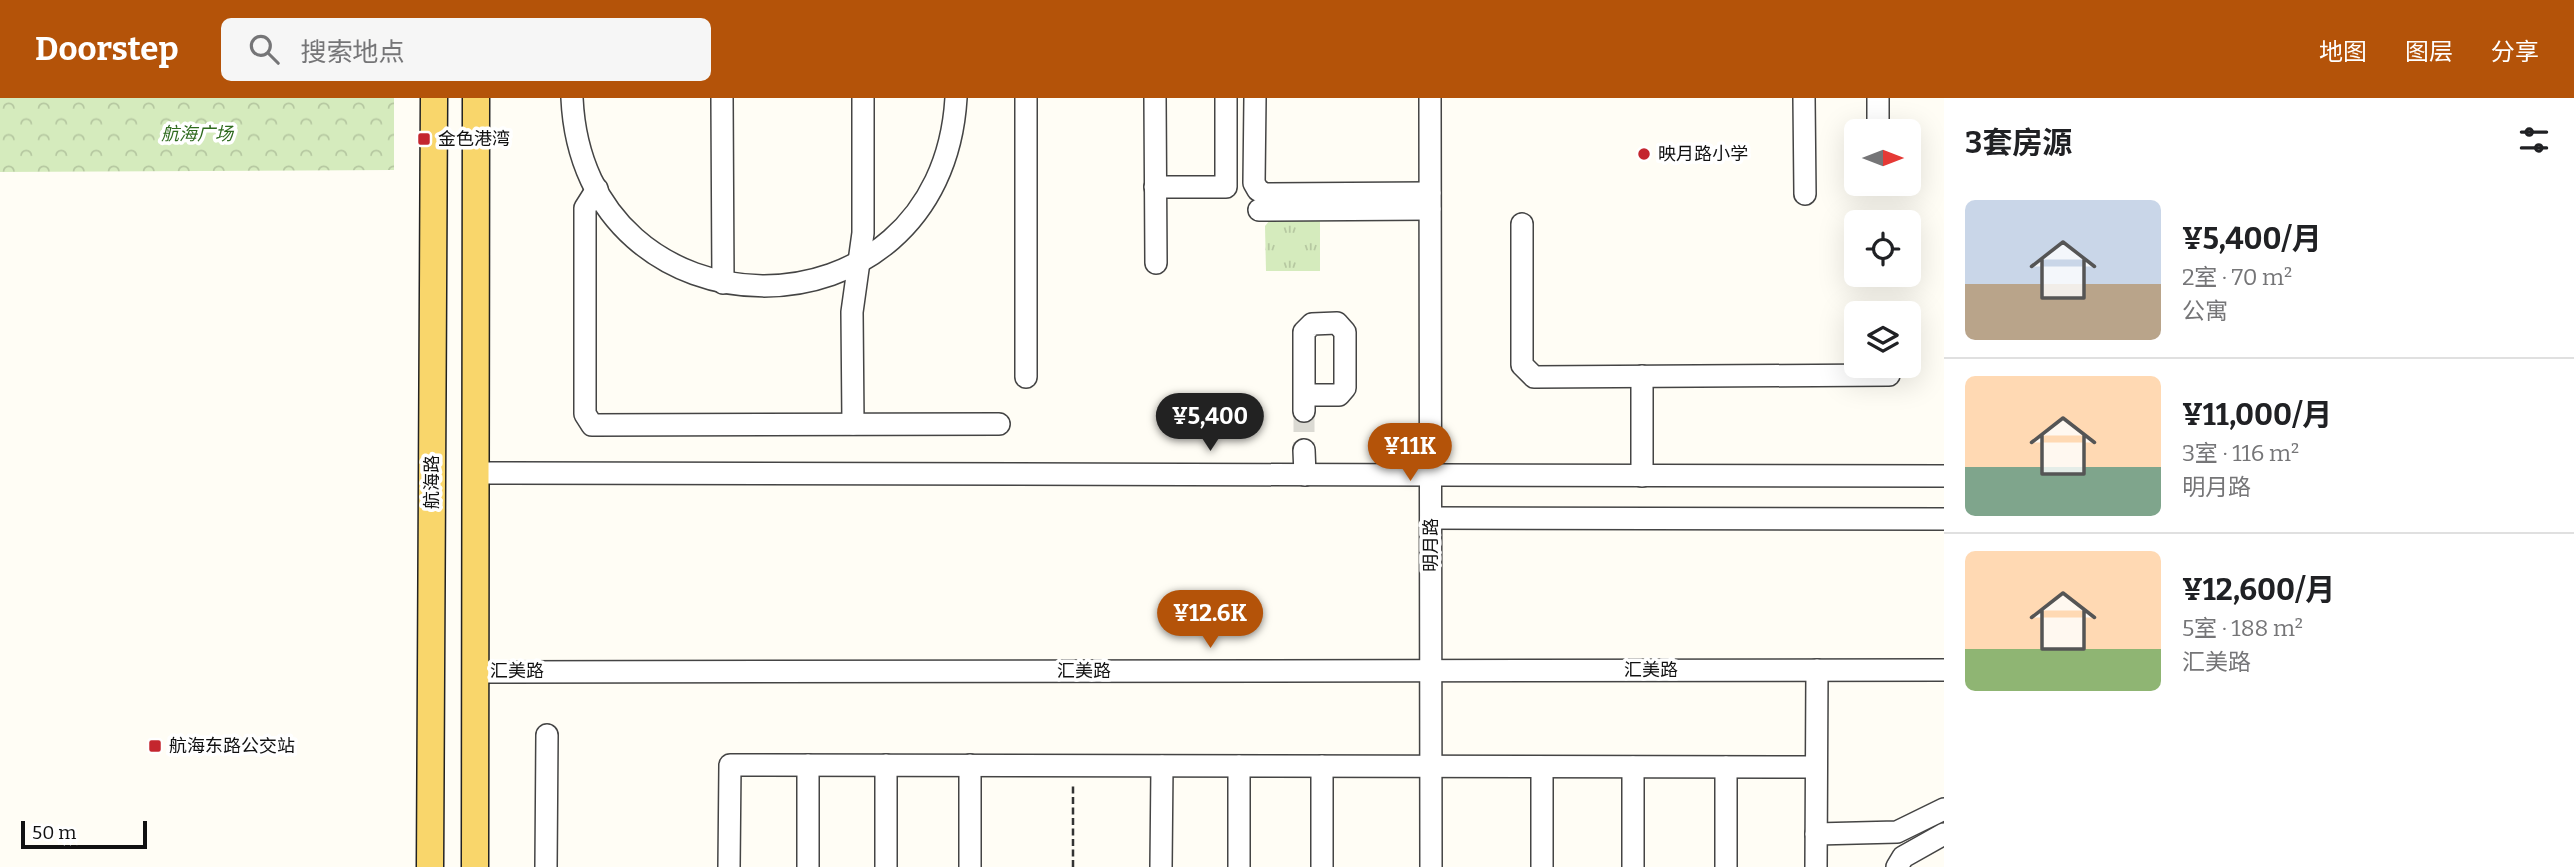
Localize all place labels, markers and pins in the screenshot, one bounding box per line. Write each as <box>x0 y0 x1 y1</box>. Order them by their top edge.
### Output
place label: 金色港湾 <box>438 128 510 150</box>
marker: 金色港湾 <box>416 131 432 147</box>
place label: 映月路小学 <box>1658 143 1748 165</box>
marker: 映月路小学 <box>1636 146 1652 162</box>
pin: ¥5,400 <box>1153 394 1267 453</box>
pin: ¥11K <box>1369 424 1451 483</box>
pin: ¥12.6K <box>1153 590 1267 650</box>
place label: 航海东路公交站 <box>169 735 295 757</box>
marker: 航海东路公交站 <box>147 738 163 754</box>

